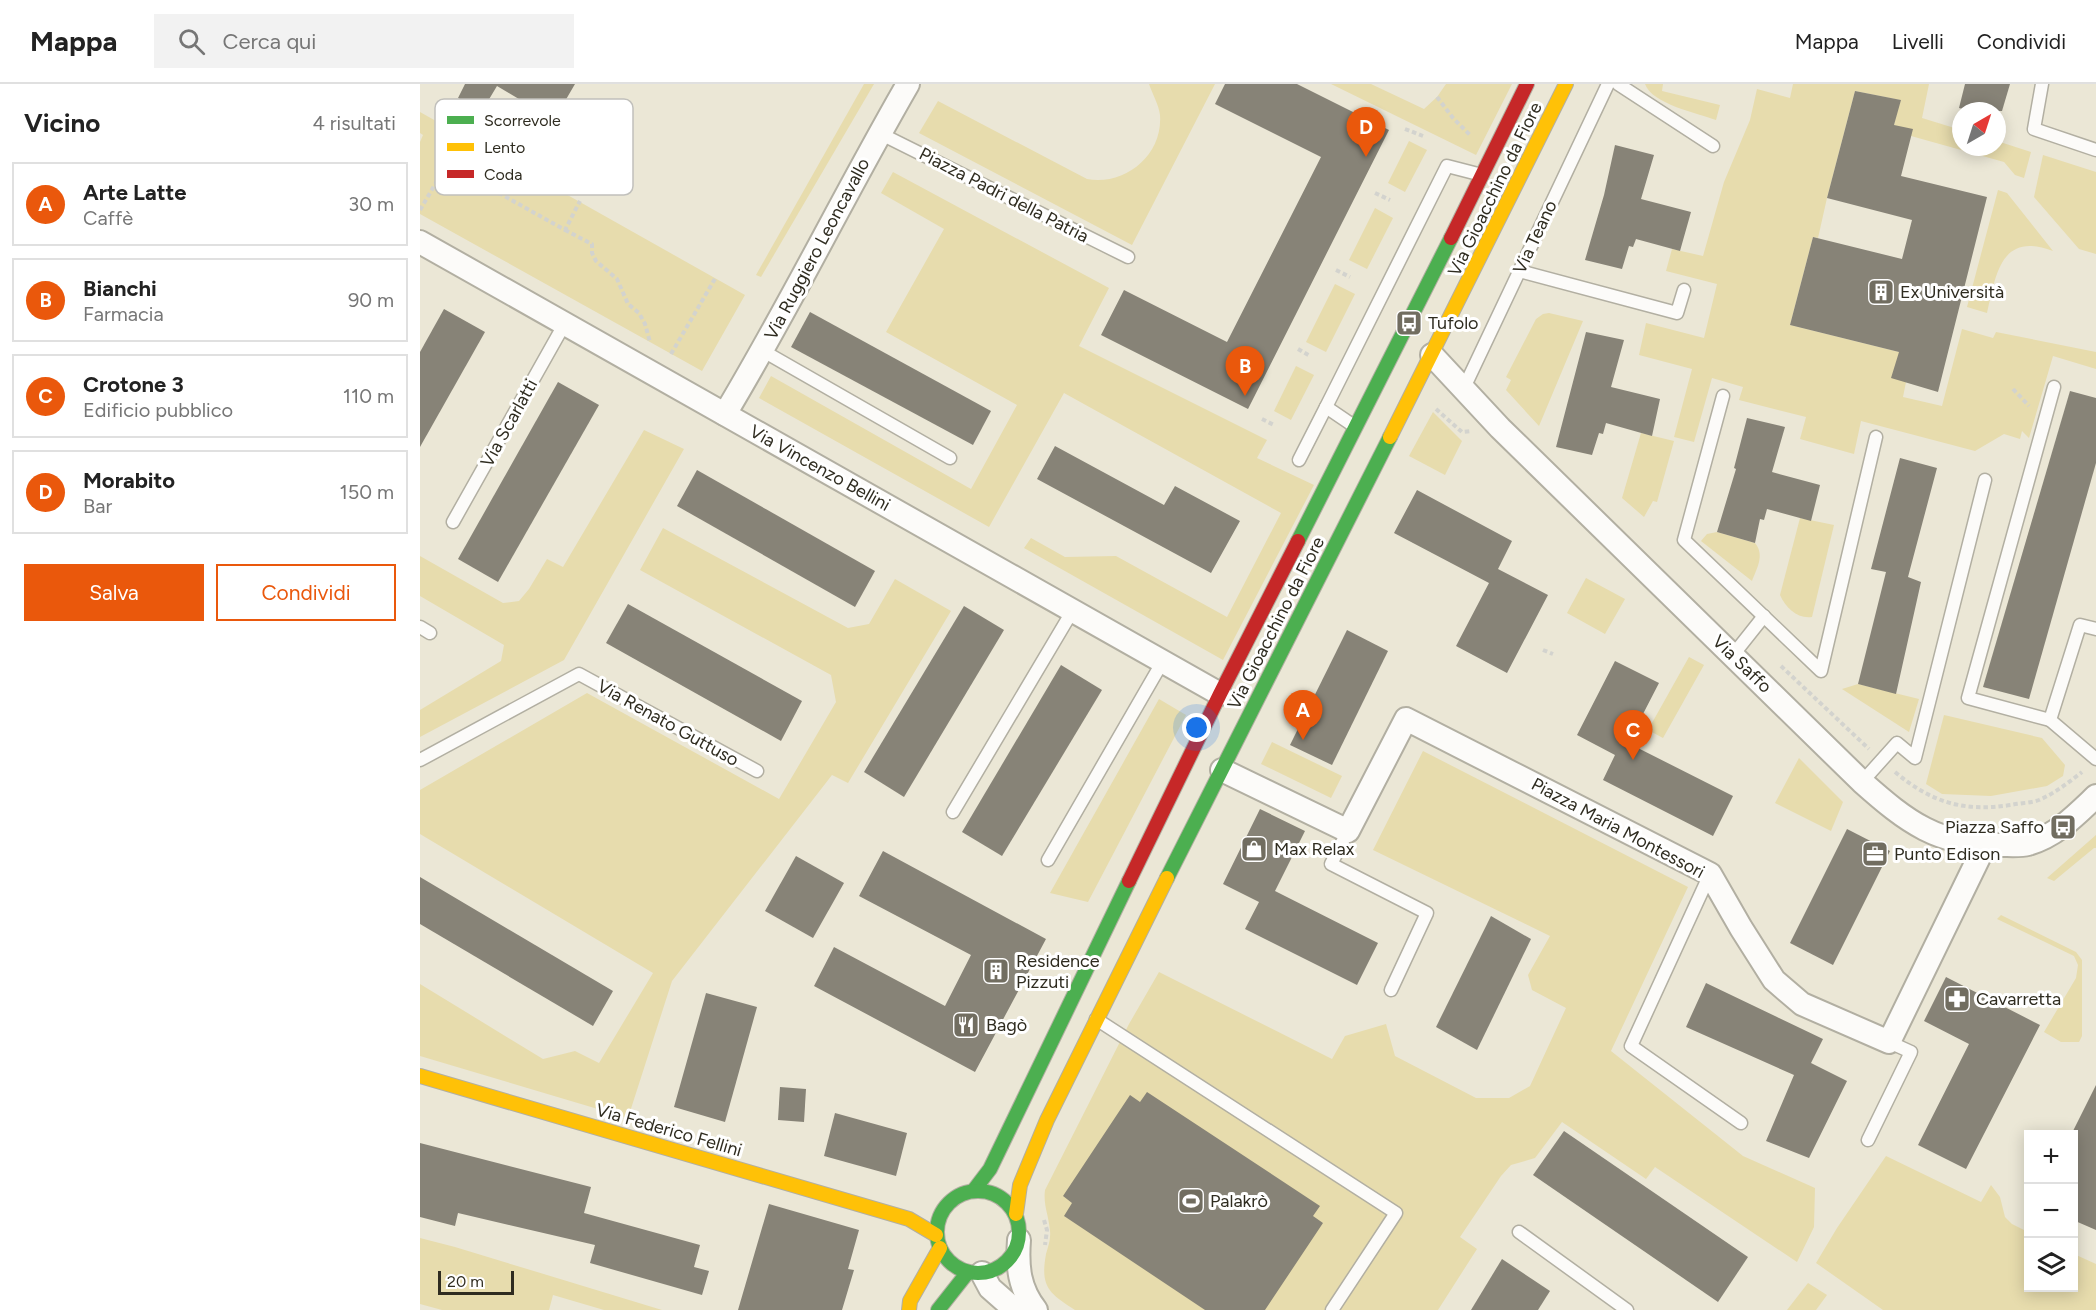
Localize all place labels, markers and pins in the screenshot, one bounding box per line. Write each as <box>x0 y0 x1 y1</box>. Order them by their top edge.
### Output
pin: D <box>1346 107 1386 157</box>
building icon: Ex Università <box>1866 277 1896 307</box>
place label: Ex Università <box>1900 281 2004 303</box>
bus stop icon: Tufolo <box>1394 308 1424 338</box>
place label: Tufolo <box>1428 312 1479 334</box>
pin: B <box>1226 346 1264 396</box>
pin: A <box>1284 690 1322 740</box>
pin: C <box>1614 710 1652 760</box>
bus stop icon: Piazza Saffo <box>2048 812 2078 842</box>
place label: Piazza Saffo <box>1945 816 2044 838</box>
shop icon: Max Relax <box>1239 834 1269 864</box>
place label: Max Relax <box>1274 838 1355 860</box>
office icon: Punto Edison <box>1860 839 1890 869</box>
place label: Punto Edison <box>1894 843 2000 865</box>
place label: Residence Pizzuti <box>1016 950 1100 993</box>
building icon: Residence Pizzuti <box>981 956 1011 986</box>
pharmacy icon: Cavarretta <box>1942 984 1972 1014</box>
place label: Cavarretta <box>1976 988 2061 1010</box>
restaurant icon: Bagò <box>951 1010 981 1040</box>
place label: Bagò <box>986 1014 1027 1036</box>
sports icon: Palakrò <box>1176 1186 1206 1216</box>
place label: Palakrò <box>1210 1190 1268 1212</box>

